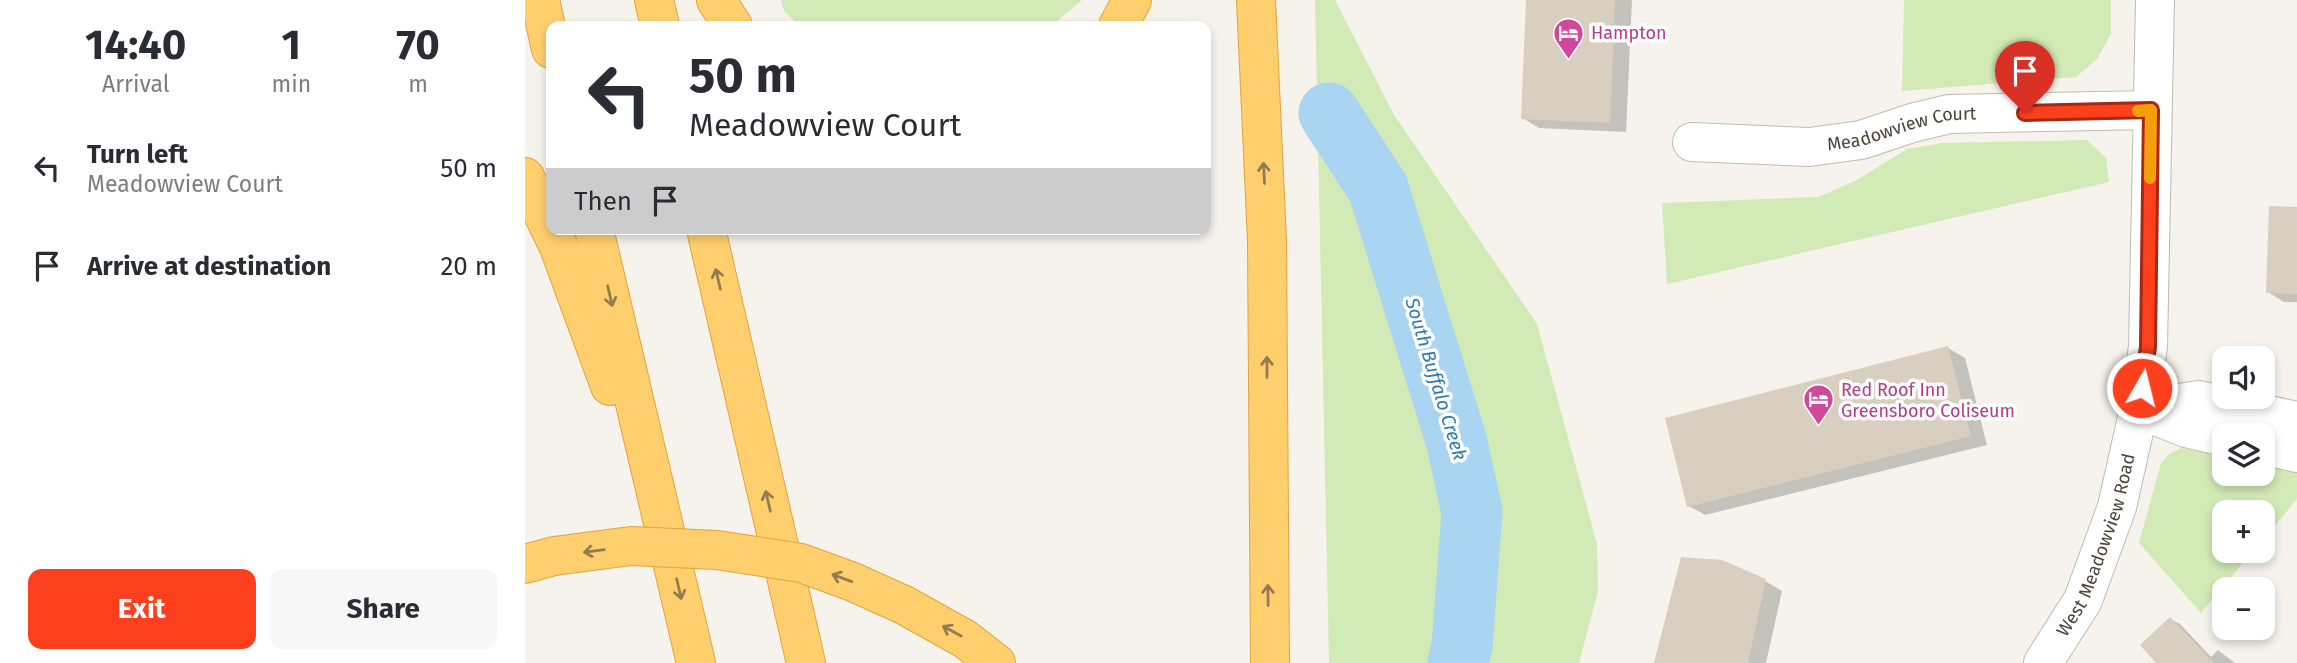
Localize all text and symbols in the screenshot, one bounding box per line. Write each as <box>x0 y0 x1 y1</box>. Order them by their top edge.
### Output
hotel icon: Hampton <box>1551 16 1585 60</box>
text: 14:40 <box>85 20 186 70</box>
text: 1 <box>282 20 301 70</box>
text: 70 <box>396 20 440 70</box>
place label: Hampton <box>1591 22 1666 44</box>
pin <box>1995 41 2055 113</box>
text: 50 m <box>689 46 797 105</box>
icon: left <box>574 49 665 140</box>
icon: arrive <box>2006 52 2044 90</box>
text: Arrival <box>102 70 169 98</box>
text: min <box>271 70 311 98</box>
text: m <box>408 70 428 98</box>
street label: Meadowview Court <box>1826 102 1977 155</box>
text: Meadowview Court <box>689 106 961 144</box>
text: Turn left <box>87 139 188 170</box>
icon: left <box>28 149 66 187</box>
text: 50 m <box>440 153 497 184</box>
one-way arrow <box>1257 162 1270 185</box>
text: Meadowview Court <box>87 170 283 198</box>
icon: arrive <box>646 182 684 220</box>
text: Then <box>574 186 632 217</box>
icon: arrive <box>28 247 66 285</box>
text: Arrive at destination <box>87 251 331 282</box>
text: 20 m <box>440 251 497 282</box>
one-way arrow <box>710 268 724 291</box>
one-way arrow <box>604 284 617 307</box>
water label: South Buffalo Creek <box>1400 294 1472 463</box>
map controls <box>2212 346 2275 640</box>
button: sound <box>2212 346 2275 409</box>
position arrow <box>2105 351 2179 425</box>
one-way arrow <box>1260 356 1274 379</box>
place label: Red Roof Inn Greensboro Coliseum <box>1841 379 2015 422</box>
hotel icon: Red Roof Inn Greensboro Coliseum <box>1801 383 1835 427</box>
button: layers <box>2212 423 2275 486</box>
street label: West Meadowview Road <box>2052 451 2140 641</box>
one-way arrow <box>761 490 774 513</box>
button: + <box>2212 500 2275 563</box>
one-way arrow <box>583 544 605 557</box>
button: Exit <box>28 569 256 649</box>
button: Share <box>270 569 497 649</box>
one-way arrow <box>831 571 853 583</box>
one-way arrow <box>673 577 686 600</box>
button: − <box>2212 577 2275 640</box>
one-way arrow <box>1262 584 1275 607</box>
one-way arrow <box>942 624 963 637</box>

